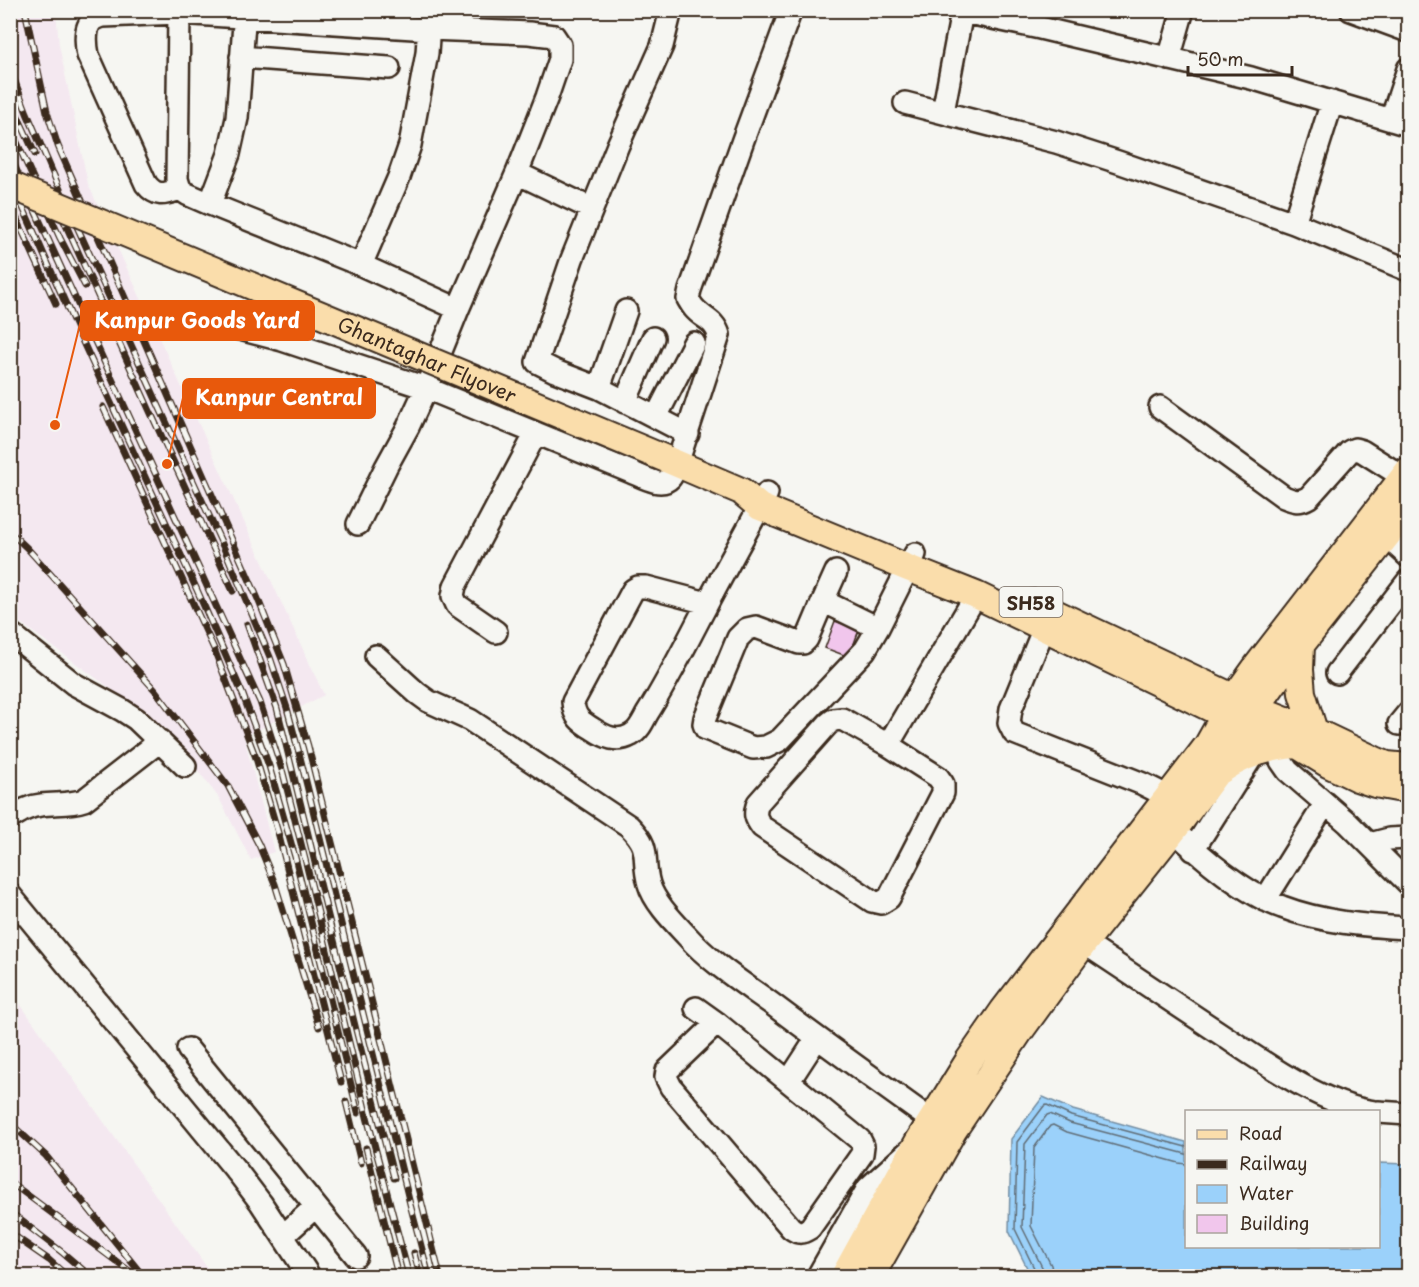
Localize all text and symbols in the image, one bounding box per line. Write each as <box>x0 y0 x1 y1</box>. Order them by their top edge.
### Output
scale bar <box>1188 39 1292 77</box>
text: 50 m <box>1197 45 1244 72</box>
callout: Kanpur Goods Yard <box>81 301 314 340</box>
text: Kanpur Goods Yard <box>94 303 300 335</box>
street label: Ghantaghar Flyover <box>333 308 522 410</box>
callout: Kanpur Central <box>183 379 375 418</box>
text: Kanpur Central <box>195 380 363 412</box>
road number: SH58 <box>1000 587 1062 617</box>
legend <box>1185 1110 1380 1248</box>
text: Road <box>1239 1119 1283 1146</box>
text: Railway <box>1239 1149 1307 1176</box>
text: Water <box>1239 1179 1294 1206</box>
text: Building <box>1239 1209 1309 1236</box>

